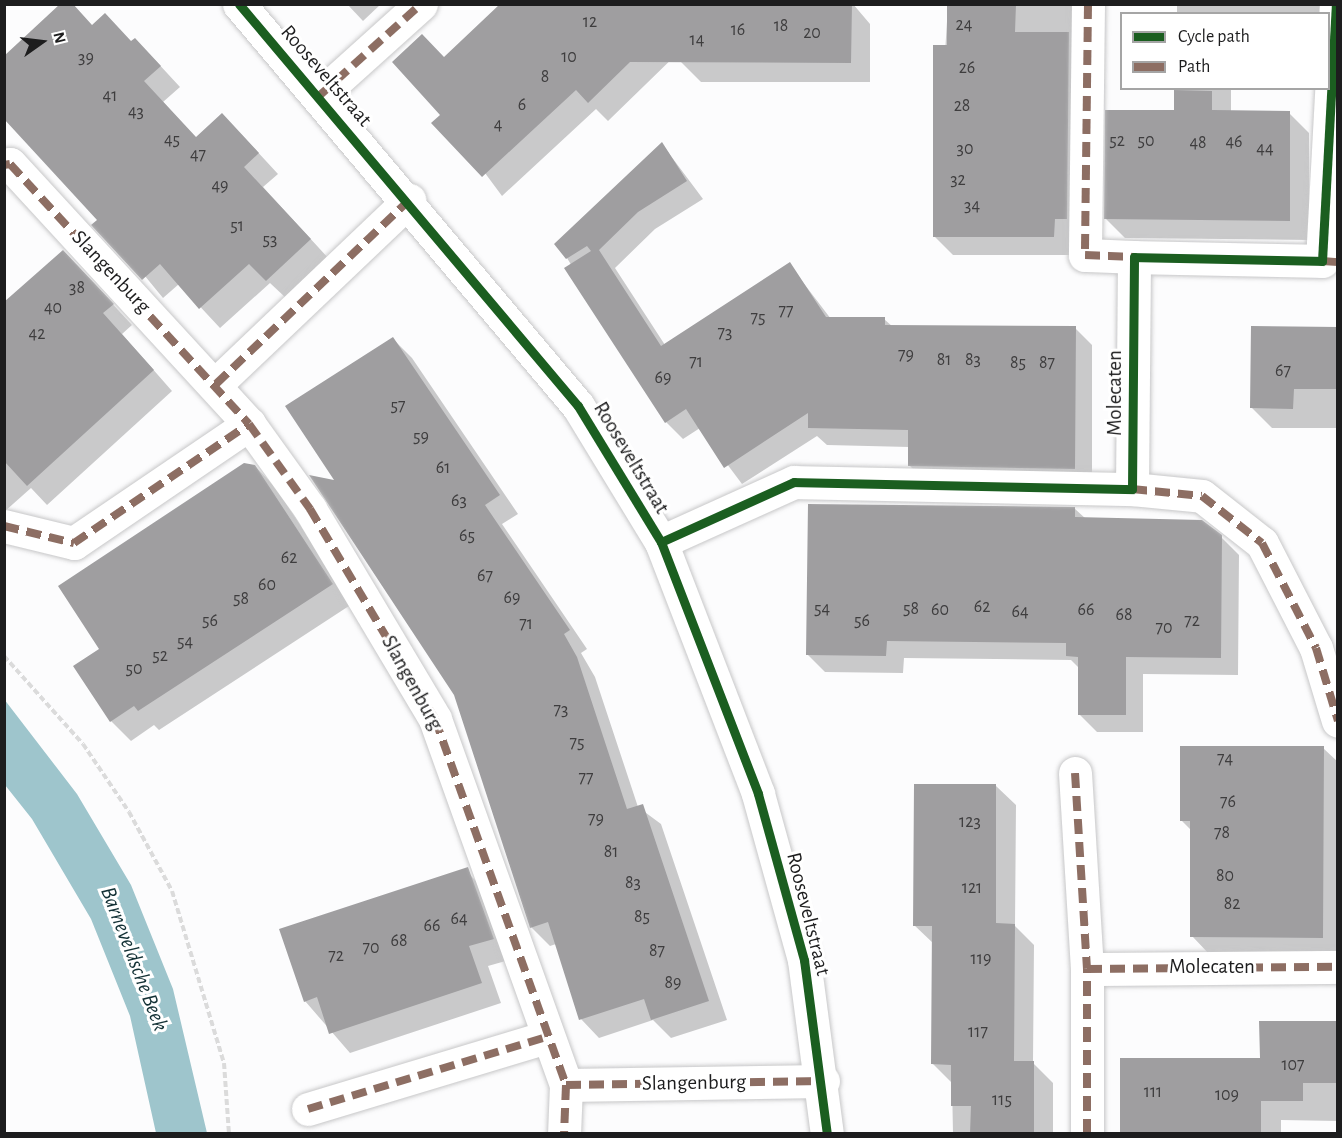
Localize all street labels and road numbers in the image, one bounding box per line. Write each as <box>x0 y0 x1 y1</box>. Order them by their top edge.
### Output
street label: Rooseveltstraat <box>275 20 377 132</box>
street label: Slangenburg <box>66 225 156 319</box>
street label: Molecaten <box>1102 350 1128 436</box>
street label: Rooseveltstraat <box>588 397 674 519</box>
street label: Slangenburg <box>376 631 448 735</box>
street label: Rooseveltstraat <box>781 850 835 978</box>
street label: Molecaten <box>1169 954 1255 980</box>
street label: Slangenburg <box>642 1069 746 1097</box>

